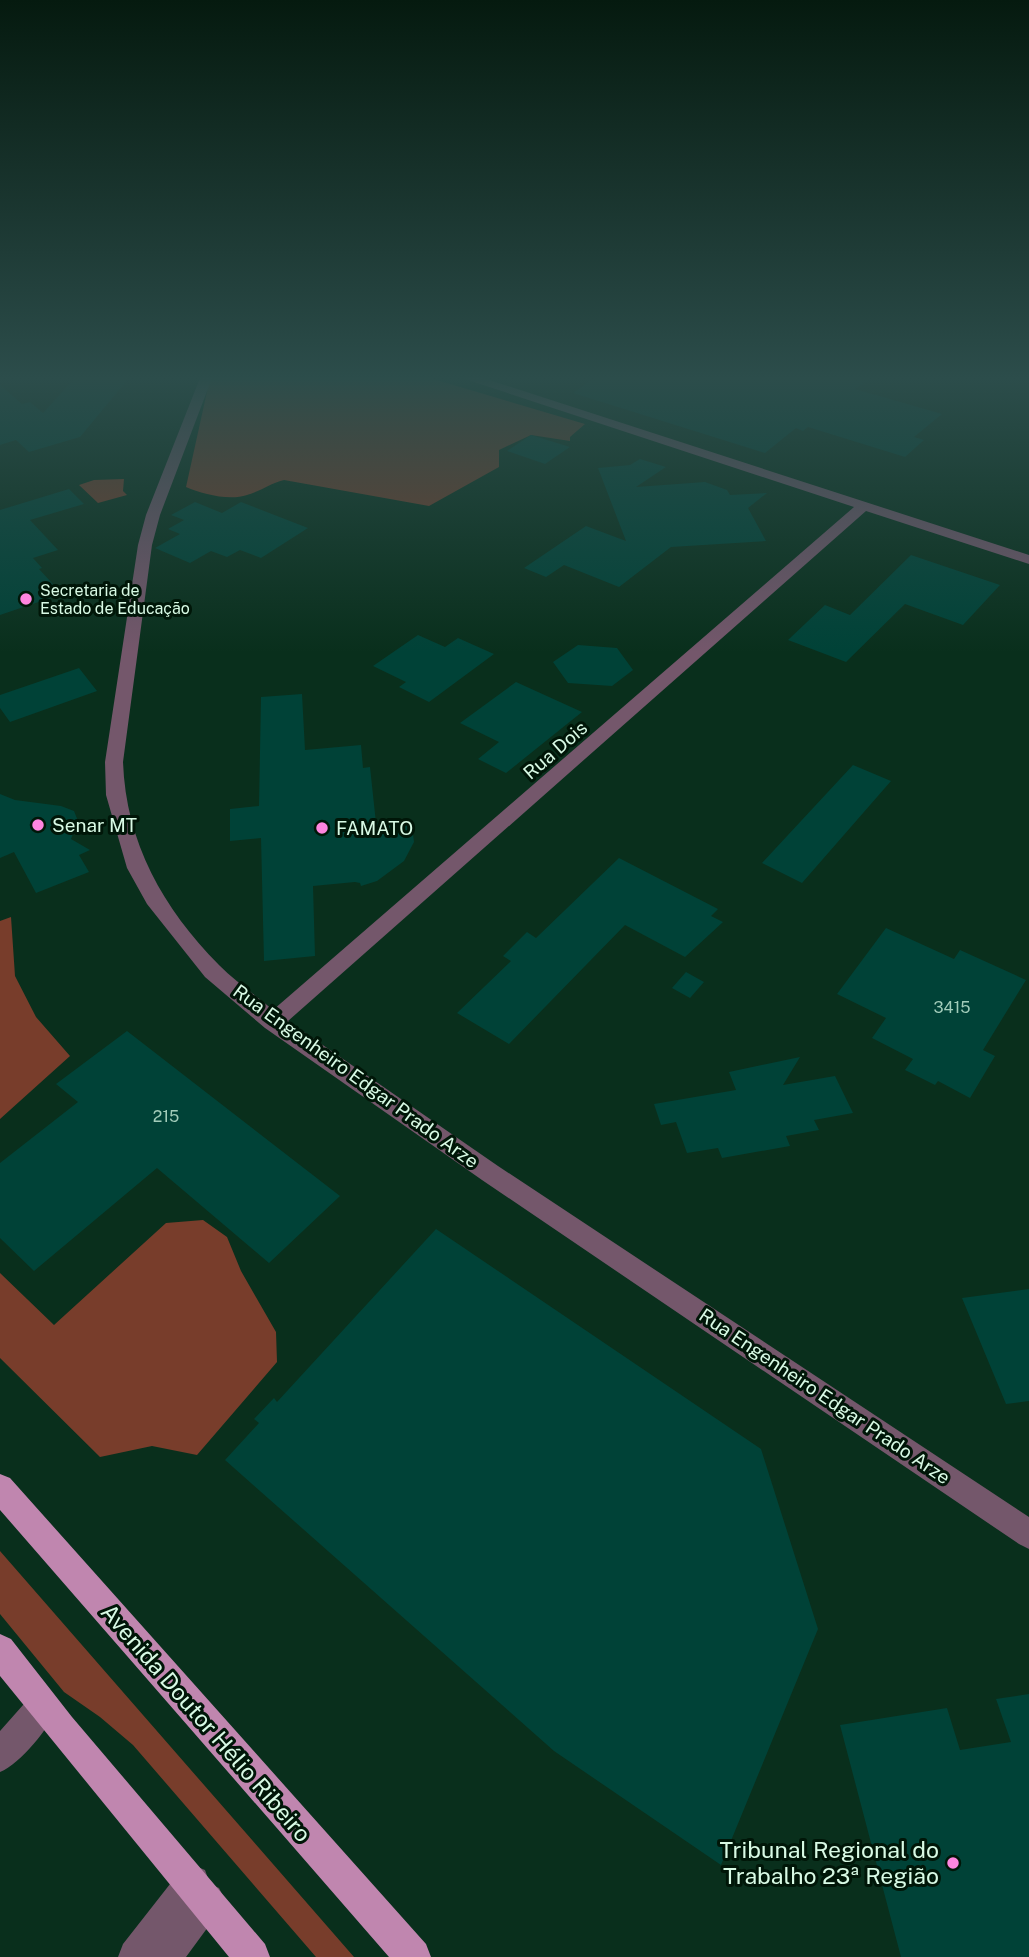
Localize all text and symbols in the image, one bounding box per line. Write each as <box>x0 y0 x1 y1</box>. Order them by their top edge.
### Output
place label: Secretaria de Estado de Educação <box>40 581 190 618</box>
marker: Secretaria de Estado de Educação <box>18 591 34 607</box>
street label: Rua Dois <box>519 716 591 784</box>
place label: Senar MT <box>52 814 137 836</box>
marker: Senar MT <box>30 817 46 833</box>
place label: FAMATO <box>336 817 413 839</box>
marker: FAMATO <box>314 820 330 836</box>
street label: Rua Engenheiro Edgar Prado Arze <box>229 980 483 1172</box>
house number: 3415 <box>934 998 970 1017</box>
house number: 215 <box>153 1107 179 1126</box>
street label: Rua Engenheiro Edgar Prado Arze <box>695 1304 955 1488</box>
street label: Avenida Doutor Hélio Ribeiro <box>96 1598 317 1847</box>
place label: Tribunal Regional do Trabalho 23ª Região <box>720 1836 939 1889</box>
marker: Tribunal Regional do Trabalho 23ª Região <box>945 1855 961 1871</box>

